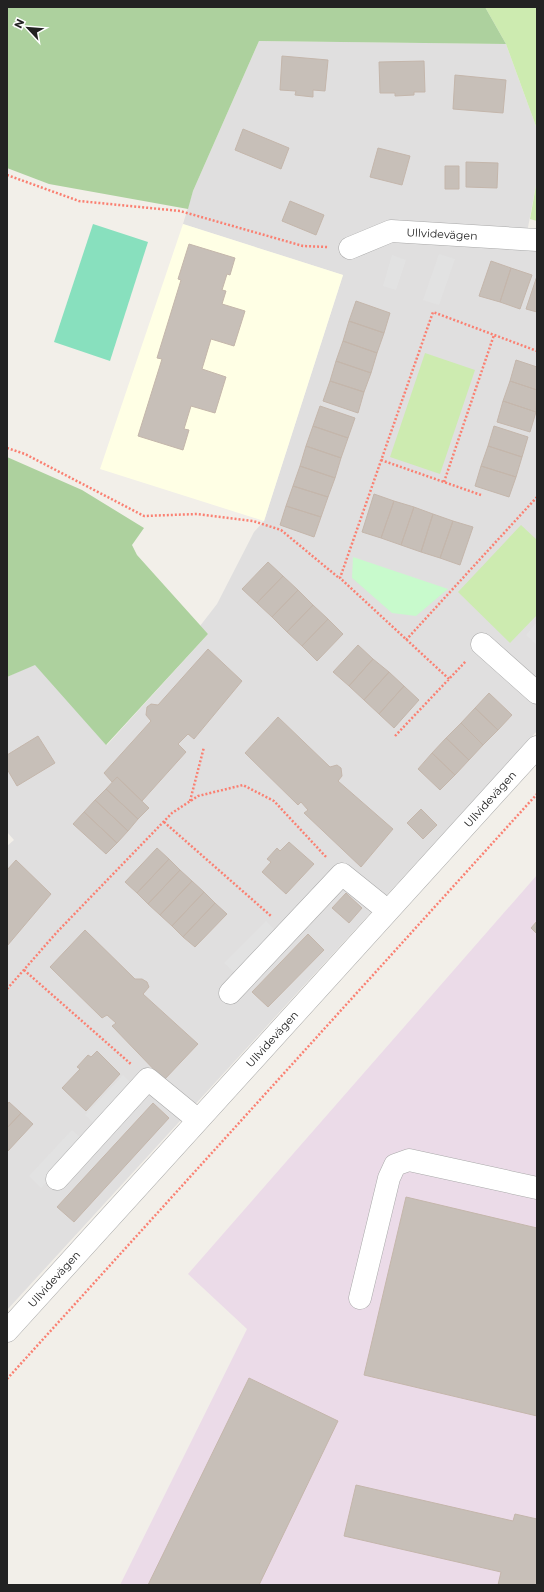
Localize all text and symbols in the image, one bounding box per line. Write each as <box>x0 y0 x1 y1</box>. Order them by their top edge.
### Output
north arrow <box>8 8 48 48</box>
text: N <box>11 17 27 31</box>
street label: Ullvidevägen <box>406 225 478 243</box>
street label: Ullvidevägen <box>461 768 519 830</box>
street label: Ullvidevägen <box>243 1008 301 1070</box>
street label: Ullvidevägen <box>25 1248 83 1310</box>

